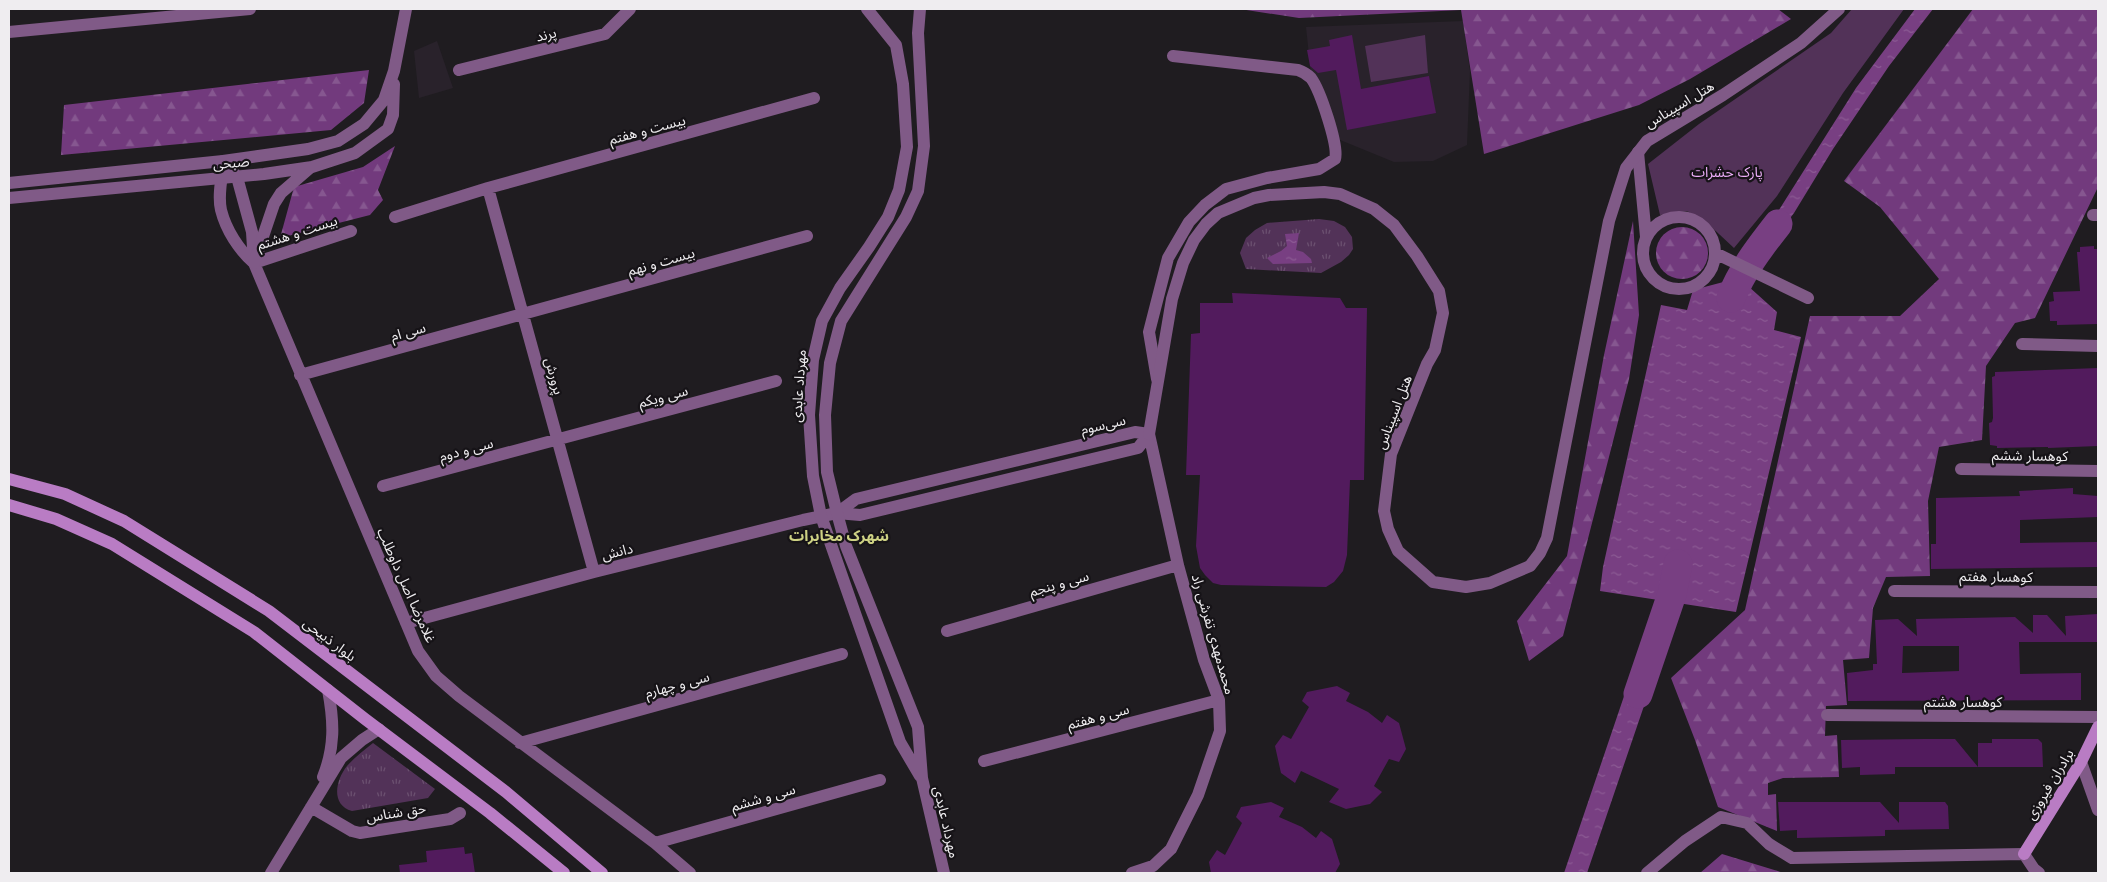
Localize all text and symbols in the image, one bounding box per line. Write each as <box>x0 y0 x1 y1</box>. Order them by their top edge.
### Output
street label: پرند <box>534 23 559 47</box>
street label: هتل اسپیناس <box>1641 77 1718 133</box>
street label: بیست و هفتم <box>607 111 688 150</box>
street label: صبحی <box>212 152 250 173</box>
park label: پارک حشرات <box>1691 163 1763 182</box>
street label: بیست و هشتم <box>255 211 340 256</box>
street label: بیست و نهم <box>625 243 698 282</box>
street label: سی ام <box>389 318 428 347</box>
street label: مهرداد عابدی <box>787 349 810 423</box>
street label: پرورش <box>540 356 568 397</box>
street label: هتل اسپیناس <box>1371 373 1417 452</box>
street label: سی ویکم <box>636 381 690 414</box>
street label: سی‌سوم <box>1079 411 1128 440</box>
street label: سی و دوم <box>437 434 496 467</box>
street label: کوهسار ششم <box>1992 446 2068 467</box>
street label: غلامرضا اصل داوطلب <box>373 525 440 645</box>
district label: شهرک مخابرات <box>789 526 889 545</box>
street label: دانش <box>600 539 635 564</box>
street label: سی و پنجم <box>1027 566 1092 602</box>
street label: کوهسار هفتم <box>1959 567 2033 588</box>
street label: محمدمهدی تفرشی راد <box>1188 572 1239 696</box>
street label: بلوار ذبیحی <box>300 614 360 665</box>
street label: سی و چهارم <box>643 667 712 704</box>
street label: کوهسار هشتم <box>1924 693 2002 713</box>
street label: سی و هفتم <box>1065 700 1132 735</box>
street label: برادران فیروزی <box>2021 745 2078 823</box>
street label: سی و ششم <box>729 780 798 817</box>
street label: مهرداد عابدی <box>930 784 964 860</box>
street label: حق شناس <box>365 799 427 827</box>

